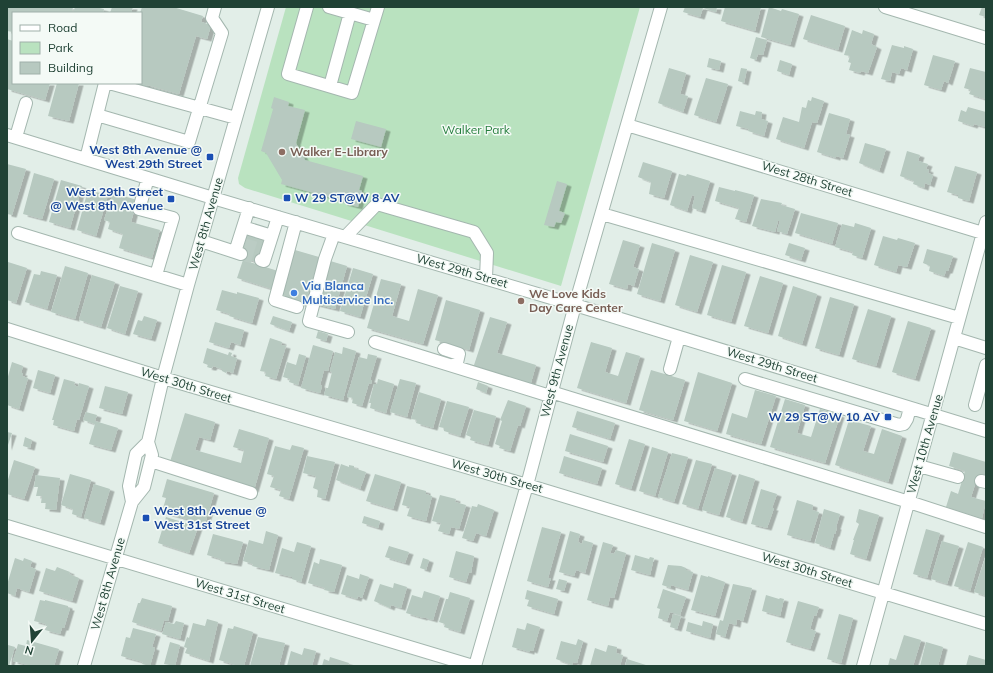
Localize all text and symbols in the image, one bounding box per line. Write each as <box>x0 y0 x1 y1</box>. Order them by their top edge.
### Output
legend <box>12 12 142 84</box>
text: Road <box>48 20 77 35</box>
text: Park <box>48 40 74 55</box>
text: Building <box>48 60 93 75</box>
park label: Walker Park <box>442 122 511 137</box>
place label: West 8th Avenue @ West 29th Street <box>89 142 202 171</box>
place label: Walker E-Library <box>290 144 388 159</box>
marker: Walker E-Library <box>277 147 287 157</box>
marker: West 8th Avenue @ West 29th Street <box>205 152 215 162</box>
street label: West 28th Street <box>760 158 854 199</box>
street label: West 8th Avenue <box>185 176 226 272</box>
place label: West 29th Street @ West 8th Avenue <box>50 184 163 213</box>
place label: W 29 ST@W 8 AV <box>295 190 400 205</box>
marker: W 29 ST@W 8 AV <box>282 193 292 203</box>
marker: West 29th Street @ West 8th Avenue <box>166 194 176 204</box>
street label: West 29th Street <box>415 250 510 291</box>
place label: Via Blanca Multiservice Inc. <box>301 278 393 307</box>
place label: We Love Kids Day Care Center <box>529 286 623 315</box>
marker: Via Blanca Multiservice Inc. <box>289 288 299 298</box>
marker: We Love Kids Day Care Center <box>516 296 526 306</box>
street label: West 9th Avenue <box>537 323 576 419</box>
street label: West 29th Street <box>725 344 819 385</box>
street label: West 30th Street <box>139 364 233 405</box>
street label: West 10th Avenue <box>903 392 946 495</box>
place label: W 29 ST@W 10 AV <box>768 409 880 424</box>
marker: W 29 ST@W 10 AV <box>883 412 893 422</box>
street label: West 30th Street <box>450 455 545 496</box>
place label: West 8th Avenue @ West 31st Street <box>154 503 267 532</box>
marker: West 8th Avenue @ West 31st Street <box>141 513 151 523</box>
street label: West 8th Avenue <box>87 536 128 632</box>
street label: West 30th Street <box>760 549 854 590</box>
street label: West 31st Street <box>193 575 287 616</box>
north arrow <box>12 621 52 661</box>
text: N <box>23 643 35 658</box>

